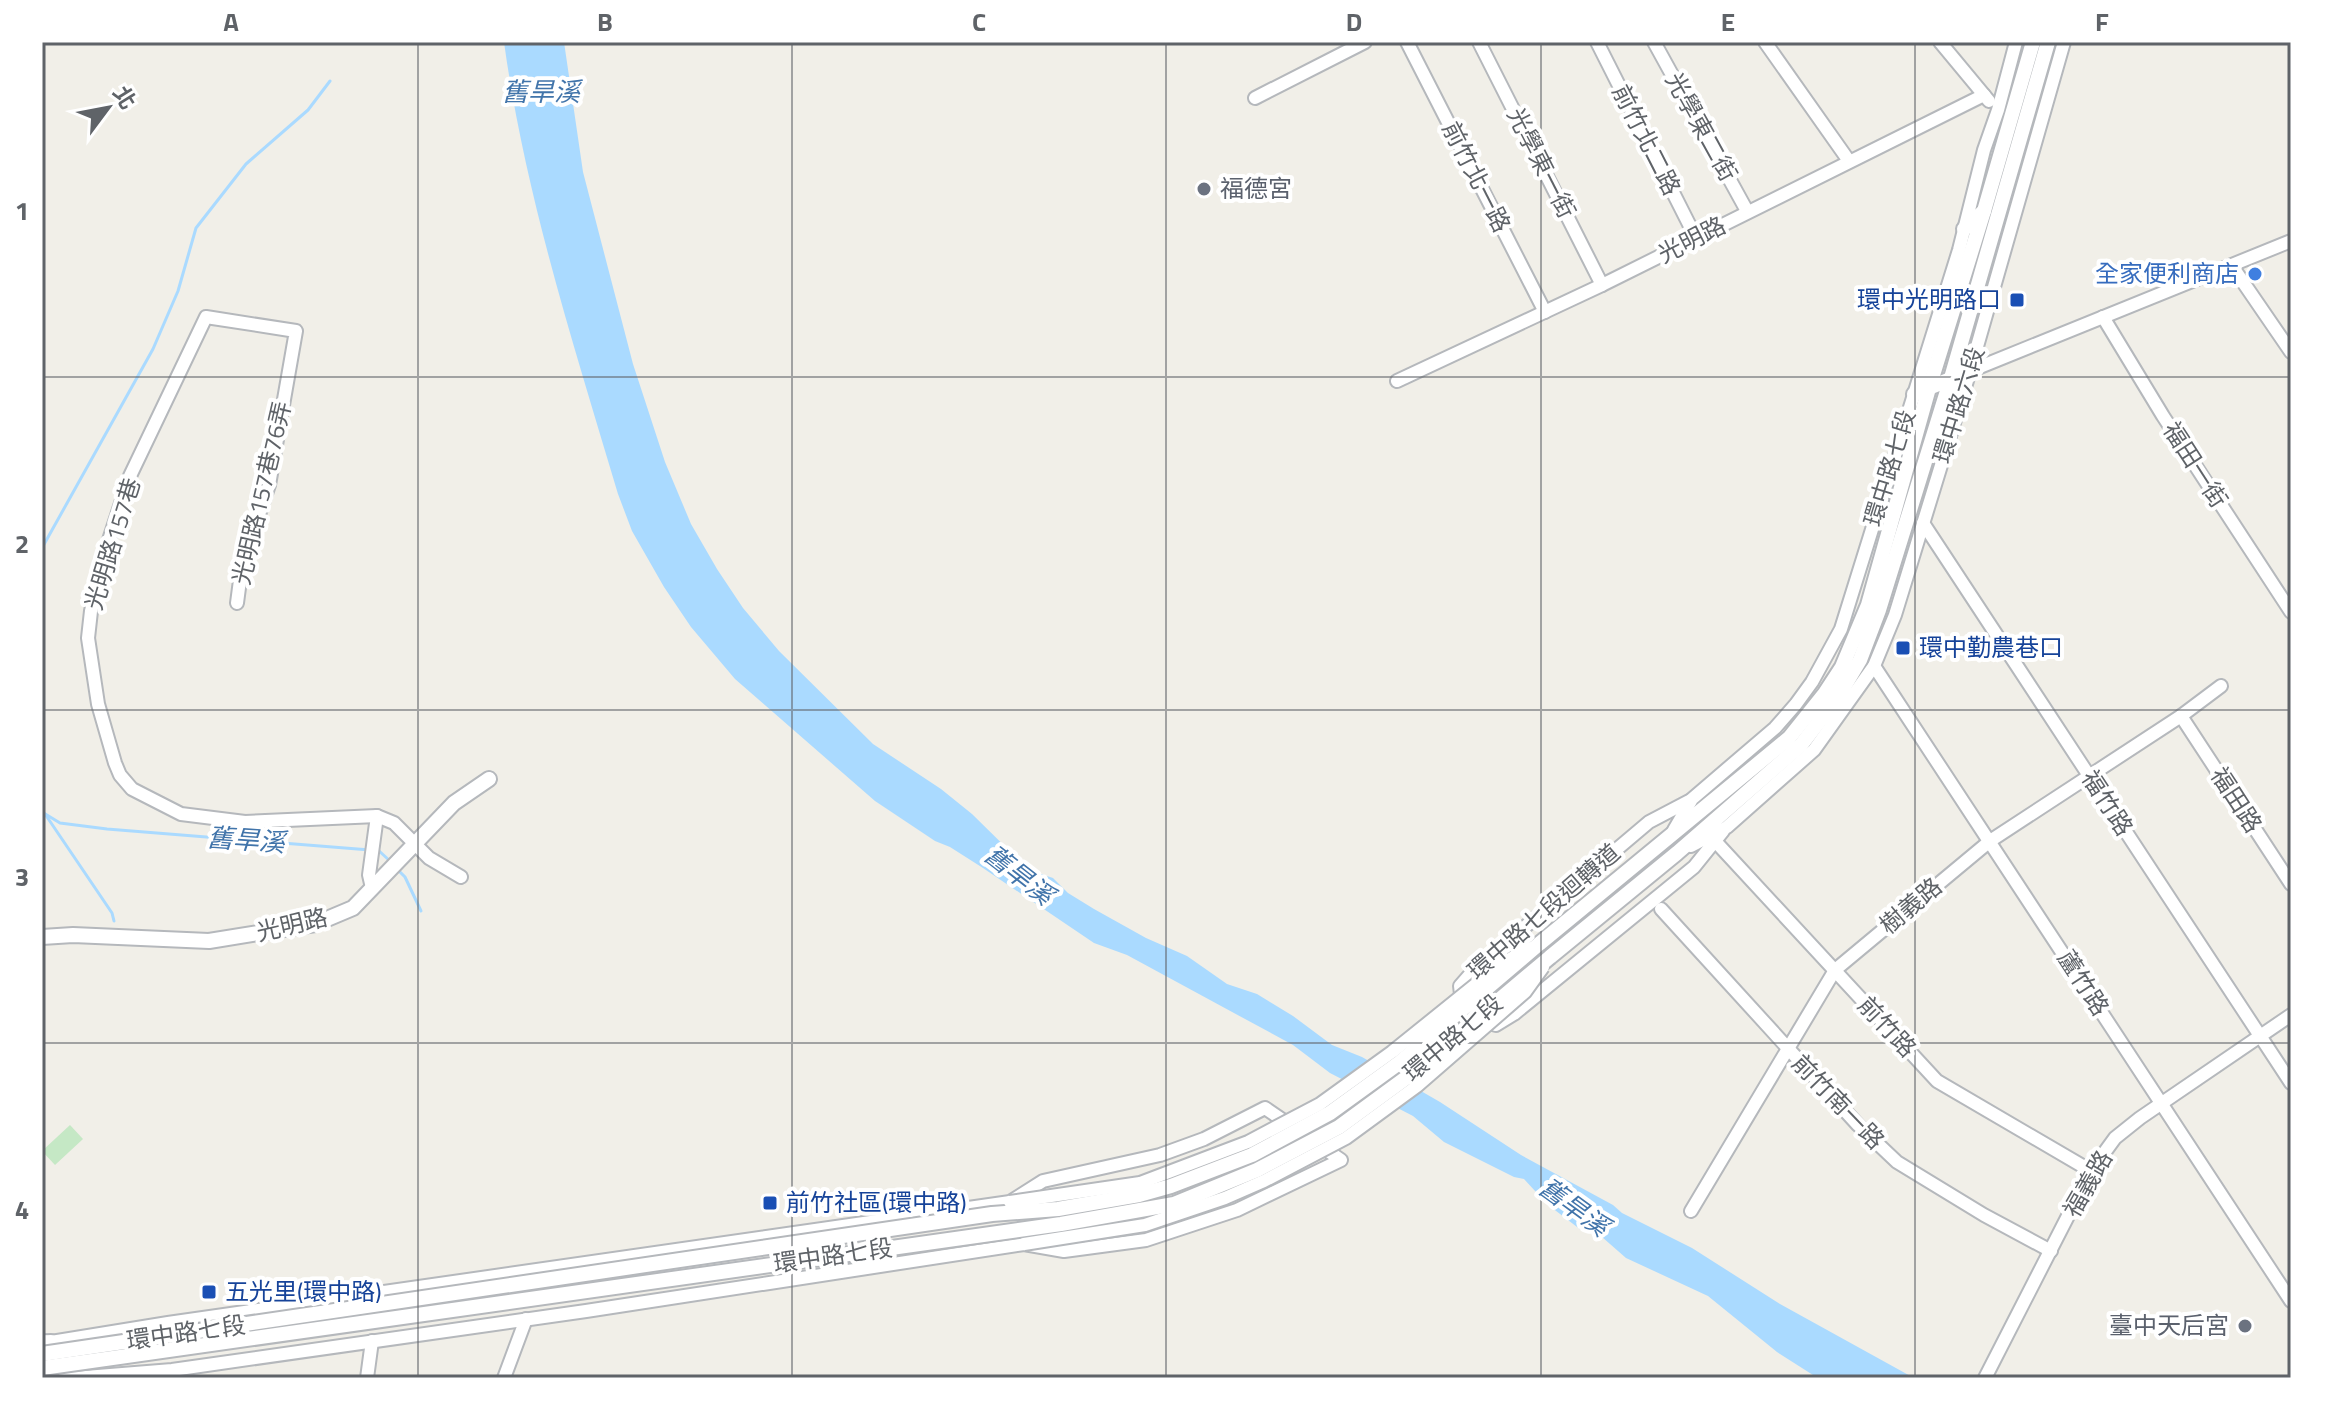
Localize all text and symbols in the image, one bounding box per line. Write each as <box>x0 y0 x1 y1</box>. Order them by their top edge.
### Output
text: A <box>223 2 239 41</box>
text: B <box>597 2 613 41</box>
text: C <box>972 2 986 41</box>
text: D <box>1346 2 1362 41</box>
text: E <box>1721 2 1735 41</box>
text: F <box>2095 2 2109 41</box>
street label: 光學東二街 <box>1657 65 1747 188</box>
north arrow <box>68 68 148 148</box>
water label: 舊旱溪 <box>502 72 584 111</box>
street label: 前竹北二路 <box>1604 78 1690 201</box>
text: 北 <box>105 79 145 116</box>
street label: 光學東一街 <box>1499 101 1585 224</box>
street label: 前竹北一路 <box>1434 115 1520 238</box>
place label: 福德宮 <box>1220 170 1292 206</box>
marker: 福德宮 <box>1195 180 1213 198</box>
text: 1 <box>15 191 29 230</box>
street label: 光明路 <box>1651 207 1732 271</box>
place label: 全家便利商店 <box>2095 255 2239 291</box>
marker: 全家便利商店 <box>2246 265 2264 283</box>
place label: 環中光明路口 <box>1857 281 2001 317</box>
marker: 環中光明路口 <box>2008 291 2026 309</box>
street label: 環中路六段 <box>1923 342 1993 467</box>
street label: 光明路157巷76弄 <box>222 398 300 588</box>
street label: 環中路七段 <box>1854 405 1924 530</box>
street label: 福田一街 <box>2155 414 2237 515</box>
street label: 光明路157巷 <box>75 473 149 614</box>
text: 2 <box>15 524 29 563</box>
place label: 環中勤農巷口 <box>1919 629 2063 665</box>
marker: 環中勤農巷口 <box>1894 639 1912 657</box>
street label: 福田路 <box>2202 759 2272 839</box>
street label: 福竹路 <box>2073 762 2143 842</box>
water label: 舊旱溪 <box>206 817 290 862</box>
water label: 舊旱溪 <box>977 835 1065 916</box>
street label: 環中路七段迴轉道 <box>1459 835 1628 988</box>
text: 3 <box>15 857 29 896</box>
street label: 樹義路 <box>1871 868 1950 942</box>
street label: 光明路 <box>253 898 331 950</box>
street label: 蘆竹路 <box>2049 942 2119 1022</box>
street label: 環中路七段 <box>1395 985 1510 1090</box>
street label: 前竹路 <box>1850 988 1925 1065</box>
street label: 前竹南一路 <box>1784 1046 1893 1157</box>
street label: 福義路 <box>2054 1143 2121 1224</box>
water label: 舊旱溪 <box>1531 1168 1621 1248</box>
place label: 前竹社區(環中路) <box>786 1184 967 1220</box>
text: 4 <box>15 1190 29 1229</box>
marker: 前竹社區(環中路) <box>761 1194 779 1212</box>
street label: 環中路七段 <box>771 1229 895 1281</box>
place label: 五光里(環中路) <box>225 1273 382 1309</box>
marker: 五光里(環中路) <box>200 1283 218 1301</box>
street label: 環中路七段 <box>124 1306 248 1358</box>
place label: 臺中天后宮 <box>2109 1307 2229 1343</box>
marker: 臺中天后宮 <box>2236 1317 2254 1335</box>

